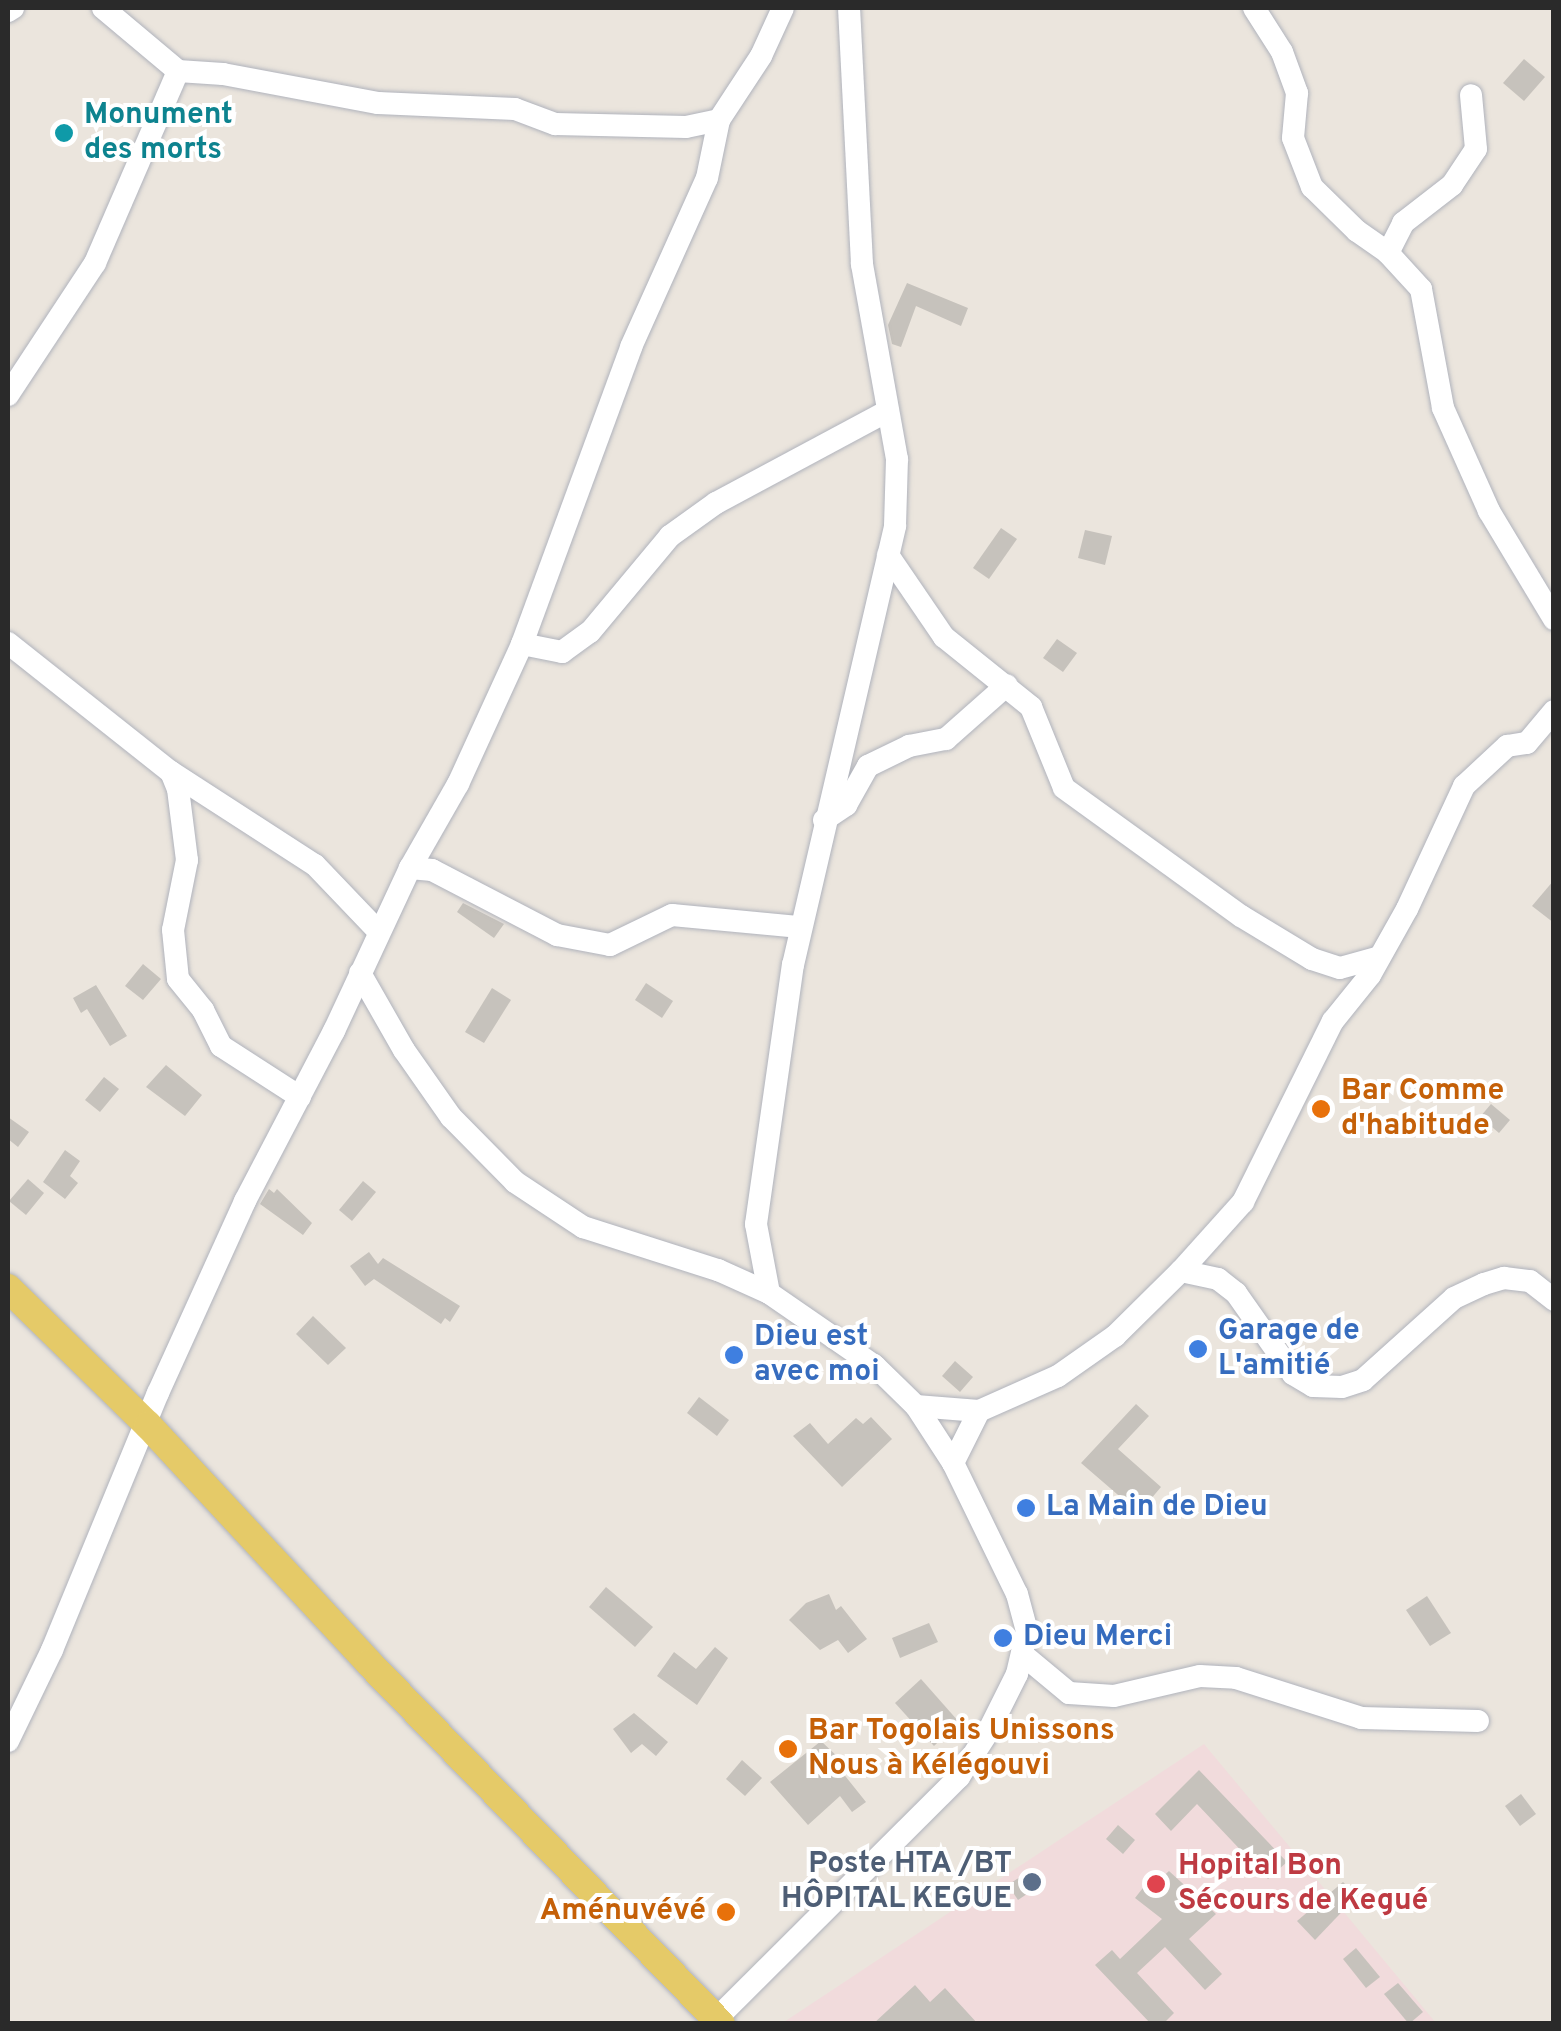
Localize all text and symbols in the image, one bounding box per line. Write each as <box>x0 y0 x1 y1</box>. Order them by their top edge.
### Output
place label: Monument des morts <box>84 98 233 168</box>
marker: Monument des morts <box>53 122 75 144</box>
place label: Bar Comme d'habitude <box>1341 1074 1504 1144</box>
marker: Bar Comme d'habitude <box>1310 1098 1332 1120</box>
place label: Garage de L'amitié <box>1218 1314 1360 1384</box>
place label: Dieu est avec moi <box>754 1320 880 1390</box>
marker: Garage de L'amitié <box>1187 1338 1209 1360</box>
marker: Dieu est avec moi <box>723 1344 745 1366</box>
place label: La Main de Dieu <box>1046 1490 1268 1526</box>
marker: La Main de Dieu <box>1015 1497 1037 1519</box>
place label: Dieu Merci <box>1023 1620 1172 1656</box>
marker: Dieu Merci <box>992 1627 1014 1649</box>
place label: Bar Togolais Unissons Nous à Kélégouvi <box>808 1714 1115 1784</box>
marker: Bar Togolais Unissons Nous à Kélégouvi <box>777 1738 799 1760</box>
place label: Poste HTA /BT HÔPITAL KEGUE <box>780 1847 1012 1918</box>
place label: Hopital Bon Sécours de Kegué <box>1178 1849 1428 1920</box>
marker: Poste HTA /BT HÔPITAL KEGUE <box>1021 1871 1043 1893</box>
marker: Hopital Bon Sécours de Kegué <box>1143 1871 1169 1897</box>
place label: Aménuvévé <box>540 1894 706 1930</box>
marker: Aménuvévé <box>715 1901 737 1923</box>

